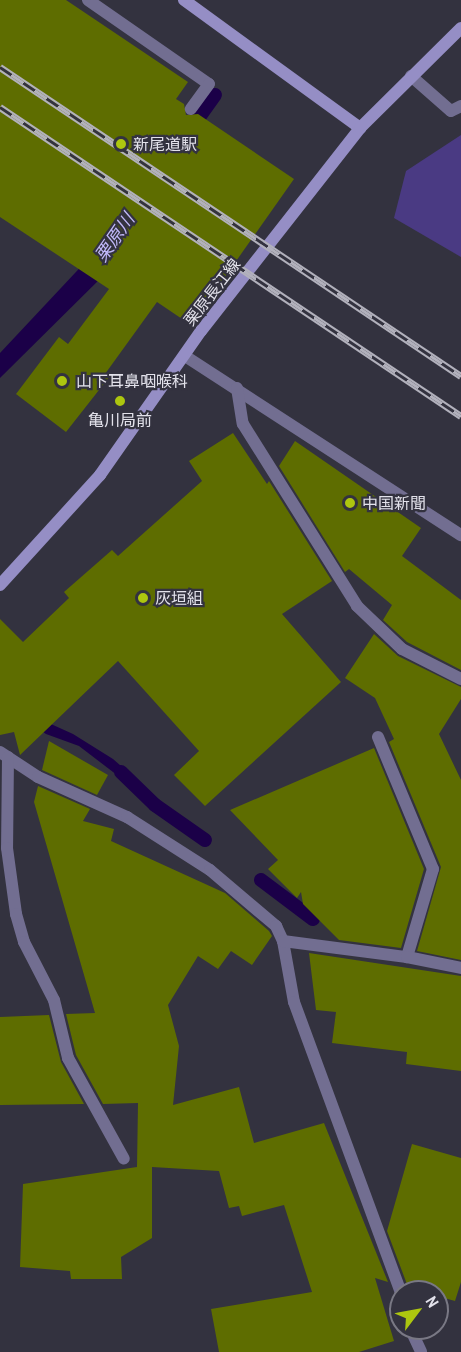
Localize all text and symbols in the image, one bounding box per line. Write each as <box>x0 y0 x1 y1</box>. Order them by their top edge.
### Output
place label: 新尾道駅 <box>133 134 197 154</box>
marker: 新尾道駅 <box>114 137 128 151</box>
water label: 栗原川 <box>91 210 139 266</box>
street label: 栗原長江線 <box>180 255 244 329</box>
place label: 山下耳鼻咽喉科 <box>76 371 188 391</box>
marker: 山下耳鼻咽喉科 <box>53 372 71 390</box>
marker: 亀川局前 <box>113 394 127 408</box>
place label: 亀川局前 <box>88 410 152 430</box>
place label: 中国新聞 <box>362 493 426 513</box>
marker: 中国新聞 <box>343 496 357 510</box>
place label: 灰垣組 <box>155 588 203 608</box>
marker: 灰垣組 <box>136 591 150 605</box>
north arrow <box>389 1280 449 1340</box>
text: N <box>421 1292 444 1311</box>

